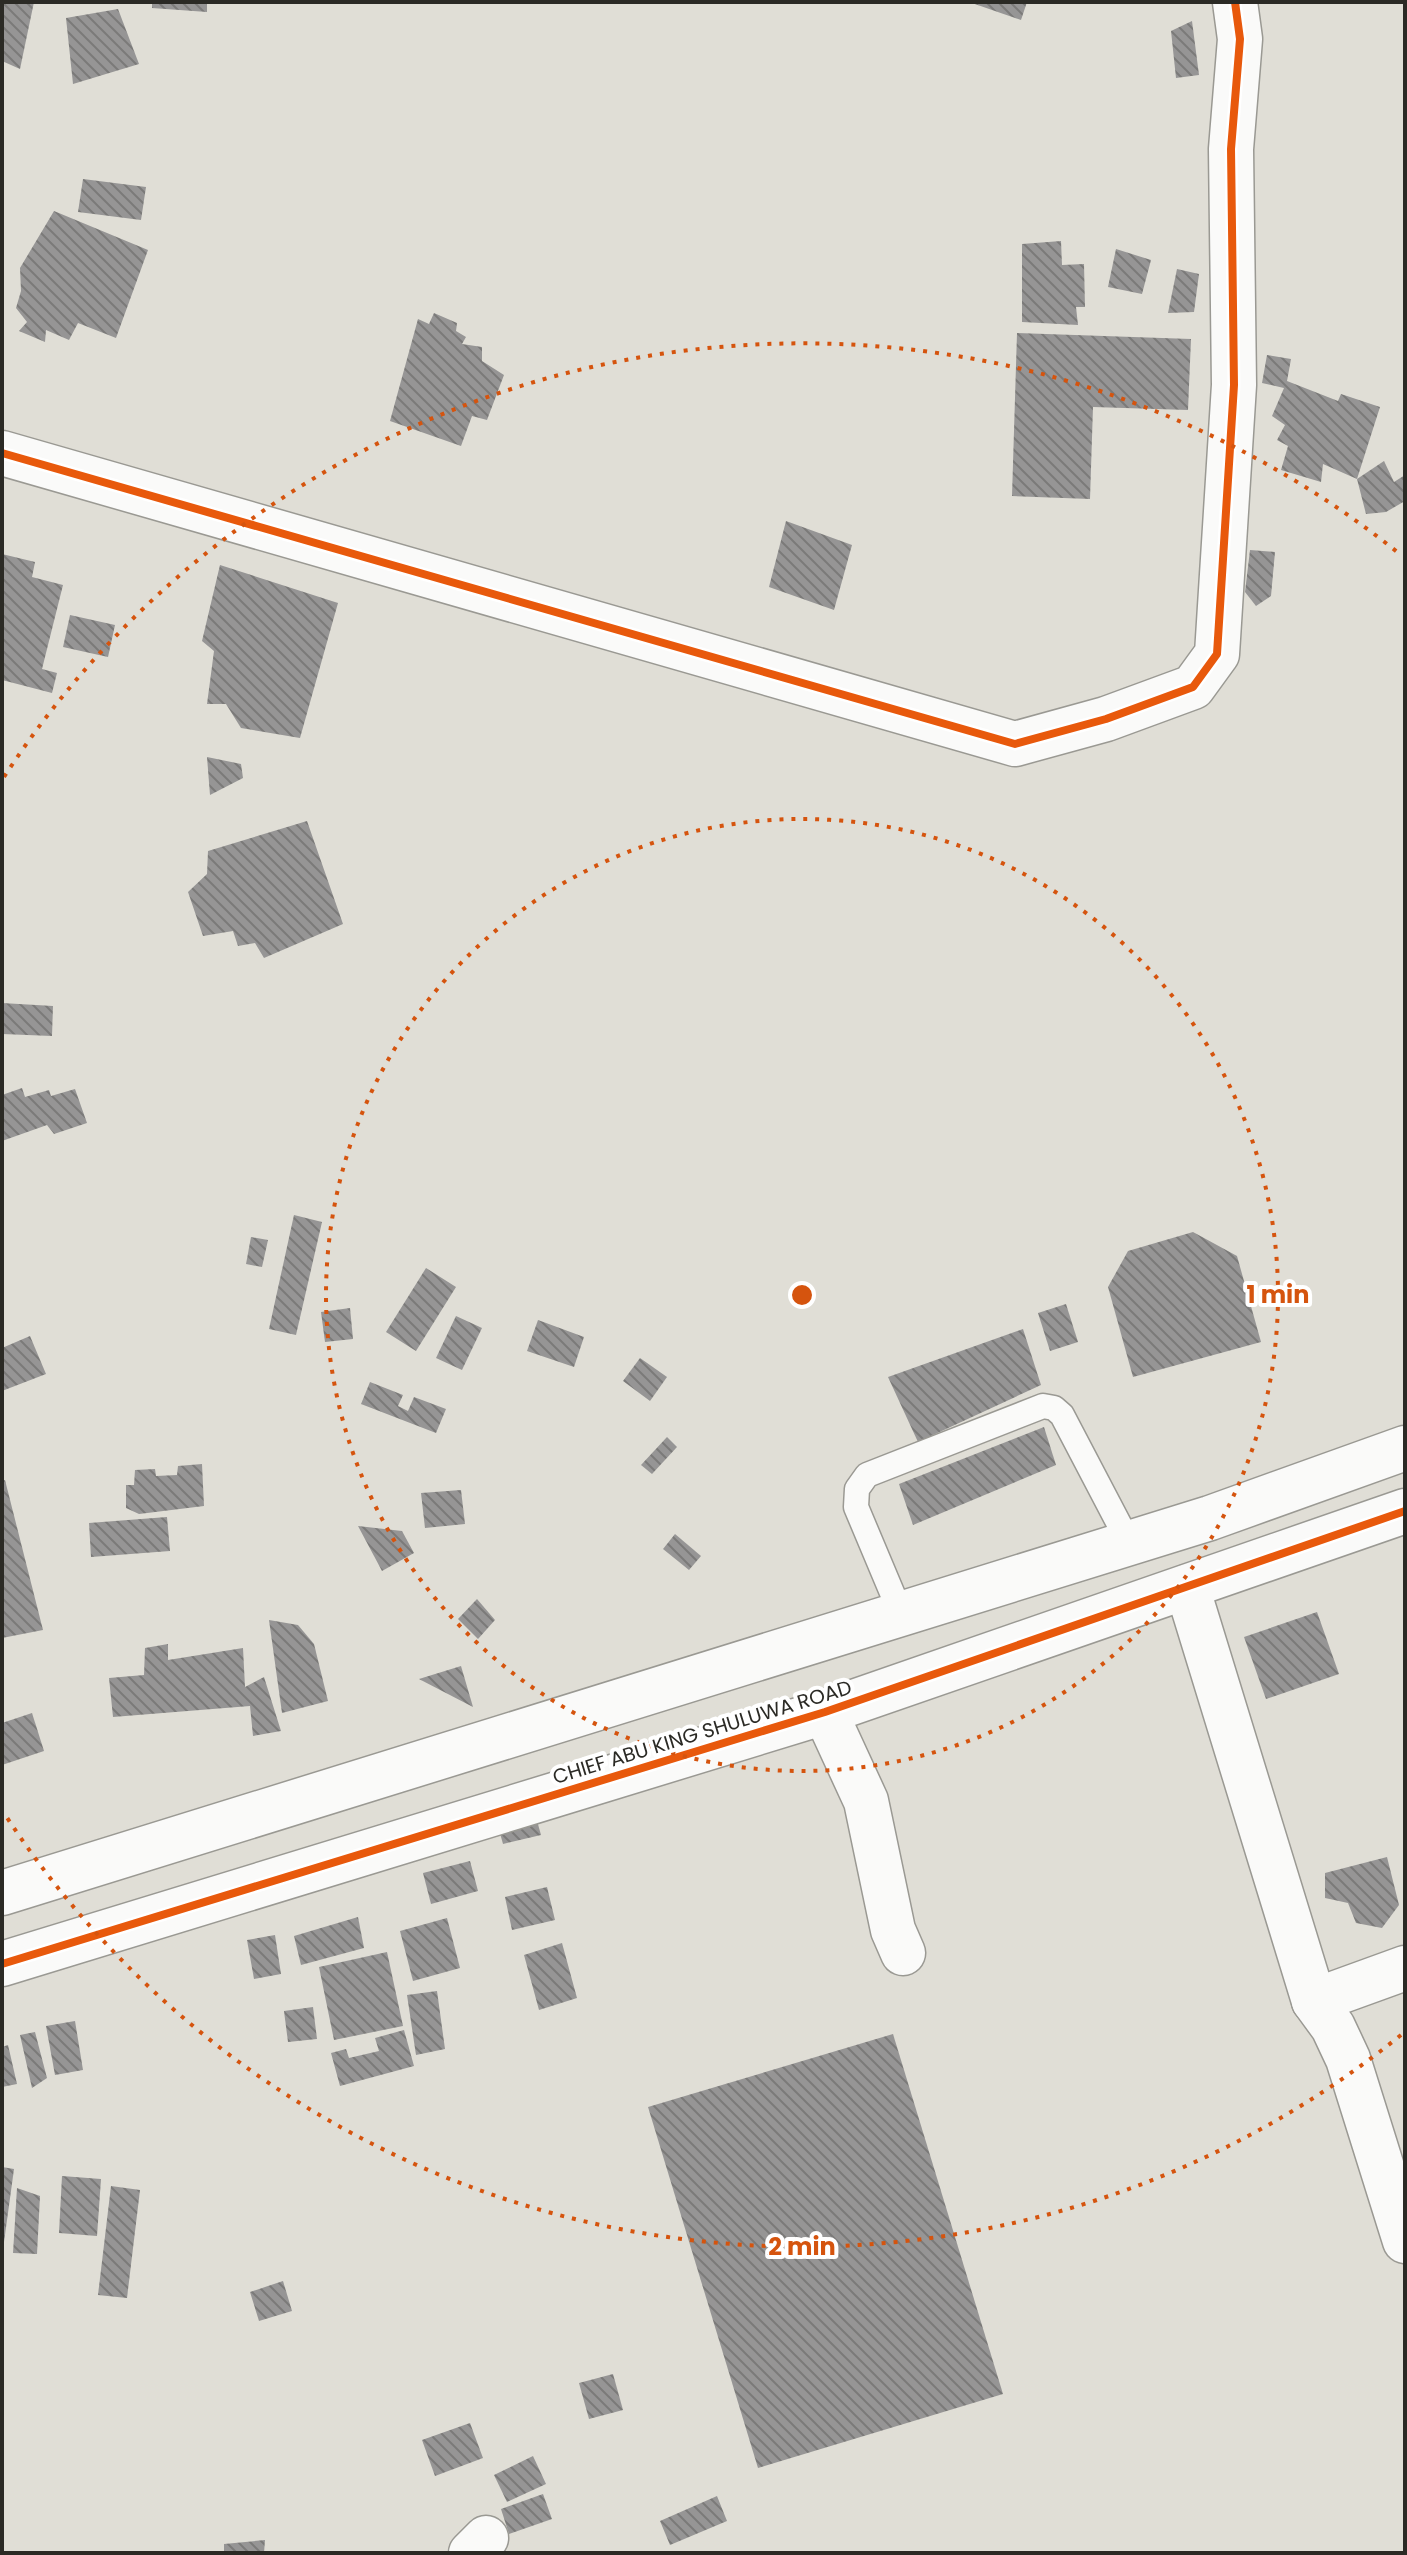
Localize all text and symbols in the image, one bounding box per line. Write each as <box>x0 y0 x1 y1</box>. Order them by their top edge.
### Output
text: 1 min <box>1247 1278 1309 1311</box>
centre of rings <box>788 1281 816 1309</box>
street label: CHIEF ABU KING SHULUWA ROAD <box>549 1673 855 1791</box>
text: 2 min <box>768 2230 836 2263</box>

